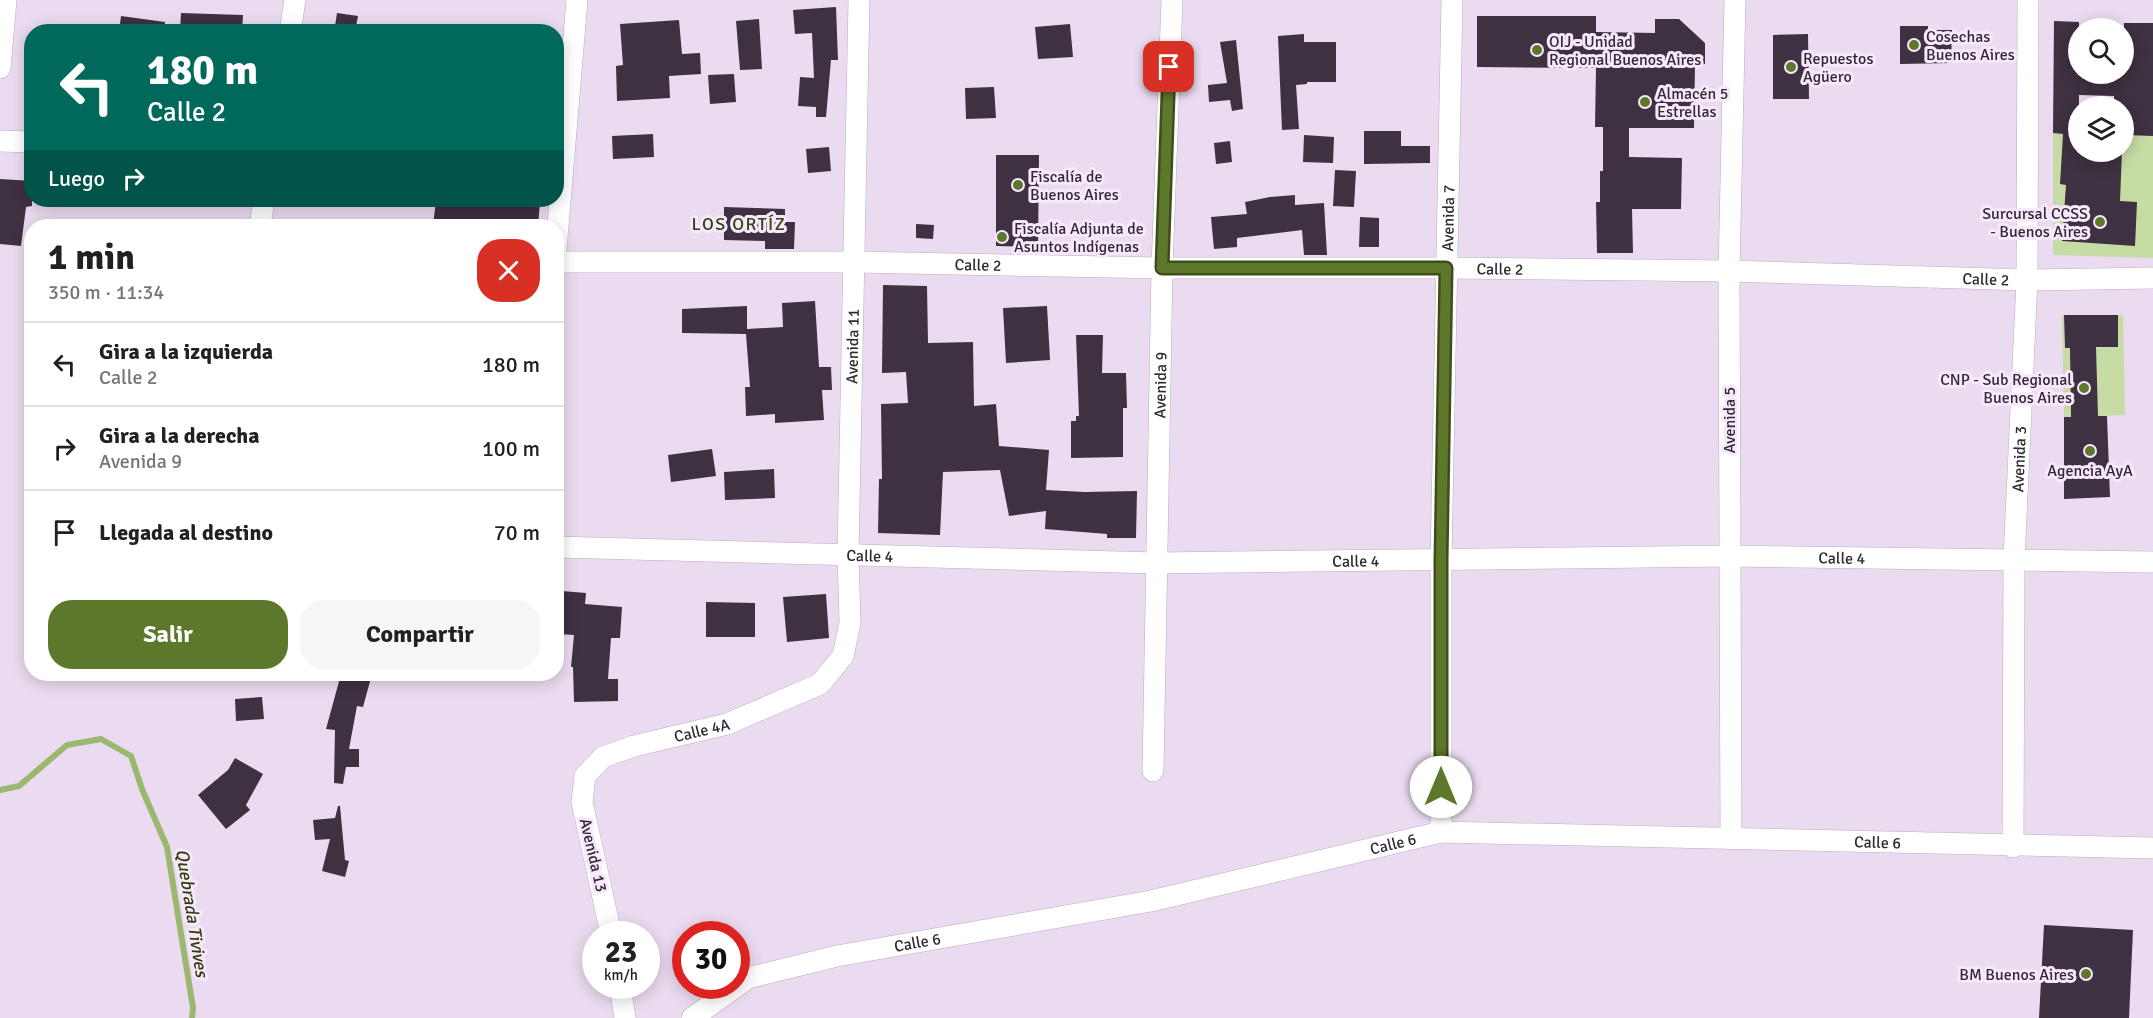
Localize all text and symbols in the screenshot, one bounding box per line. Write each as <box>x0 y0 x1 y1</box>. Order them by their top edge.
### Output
map controls <box>2068 18 2134 162</box>
button: search <box>2068 18 2134 84</box>
place label: Cosechas Buenos Aires <box>1926 27 2015 65</box>
place label: OIJ - Unidad Regional Buenos Aires <box>1549 32 1701 70</box>
marker: Cosechas Buenos Aires <box>1907 38 1921 52</box>
pin <box>1143 41 1194 92</box>
marker: OIJ - Unidad Regional Buenos Aires <box>1530 43 1544 57</box>
text: 180 m <box>147 45 258 96</box>
icon: left <box>48 48 126 126</box>
place label: Repuestos Agüero <box>1803 49 1873 87</box>
icon: arrive <box>1152 50 1185 83</box>
marker: Repuestos Agüero <box>1784 60 1798 74</box>
place label: Almacén 5 Estrellas <box>1657 84 1728 122</box>
marker: Almacén 5 Estrellas <box>1638 95 1652 109</box>
text: Calle 2 <box>147 96 226 129</box>
button: layers <box>2068 96 2134 162</box>
icon: right <box>117 162 150 195</box>
text: Luego <box>48 165 105 192</box>
place label: Fiscalía de Buenos Aires <box>1030 167 1119 205</box>
marker: Fiscalía de Buenos Aires <box>1011 178 1025 192</box>
street label: Avenida 7 <box>1438 185 1459 252</box>
place label: Surcursal CCSS - Buenos Aires <box>1982 204 2088 242</box>
district label: LOS ORTÍZ <box>692 213 786 235</box>
marker: Surcursal CCSS - Buenos Aires <box>2093 215 2107 229</box>
place label: Fiscalía Adjunta de Asuntos Indígenas <box>1014 219 1144 257</box>
marker: Fiscalía Adjunta de Asuntos Indígenas <box>995 230 1009 244</box>
text: 1 min <box>48 235 135 280</box>
button: close <box>477 239 540 302</box>
street label: Calle 2 <box>954 255 1002 276</box>
street label: Calle 2 <box>1476 259 1524 280</box>
street label: Calle 2 <box>1962 269 2010 290</box>
text: 350 m · 11:34 <box>48 280 164 305</box>
street label: Avenida 11 <box>842 308 864 384</box>
text: Gira a la izquierda <box>99 338 273 365</box>
icon: left <box>48 348 81 381</box>
text: 180 m <box>482 351 540 378</box>
street label: Avenida 9 <box>1150 352 1171 418</box>
text: Calle 2 <box>99 365 158 390</box>
place label: CNP - Sub Regional Buenos Aires <box>1940 370 2072 408</box>
marker: CNP - Sub Regional Buenos Aires <box>2077 381 2091 395</box>
street label: Avenida 5 <box>1720 387 1740 453</box>
text: Gira a la derecha <box>99 422 260 449</box>
street label: Avenida 3 <box>2008 425 2031 493</box>
icon: right <box>48 432 81 465</box>
text: 100 m <box>482 435 540 462</box>
marker: Agencia AyA <box>2083 444 2097 458</box>
text: Avenida 9 <box>99 449 182 474</box>
place label: Agencia AyA <box>2047 461 2133 481</box>
icon: arrive <box>48 516 81 549</box>
text: Llegada al destino <box>99 519 273 546</box>
text: 70 m <box>494 519 540 546</box>
street label: Calle 4 <box>846 546 894 567</box>
street label: Calle 4 <box>1818 548 1866 569</box>
street label: Calle 4 <box>1332 551 1380 572</box>
button: Salir <box>48 600 288 669</box>
button: Compartir <box>300 600 540 669</box>
street label: Calle 4A <box>672 715 732 747</box>
position arrow <box>1409 755 1473 819</box>
street label: Avenida 13 <box>575 816 611 894</box>
street label: Calle 6 <box>1368 829 1418 860</box>
street label: Calle 6 <box>1854 832 1901 853</box>
water label: Quebrada Tivives <box>171 847 213 981</box>
speed limit sign: 30 <box>672 921 750 999</box>
street label: Calle 6 <box>893 929 942 957</box>
text: 23 <box>605 934 637 971</box>
place label: BM Buenos Aires <box>1959 965 2074 985</box>
text: km/h <box>604 966 638 984</box>
marker: BM Buenos Aires <box>2079 967 2093 981</box>

